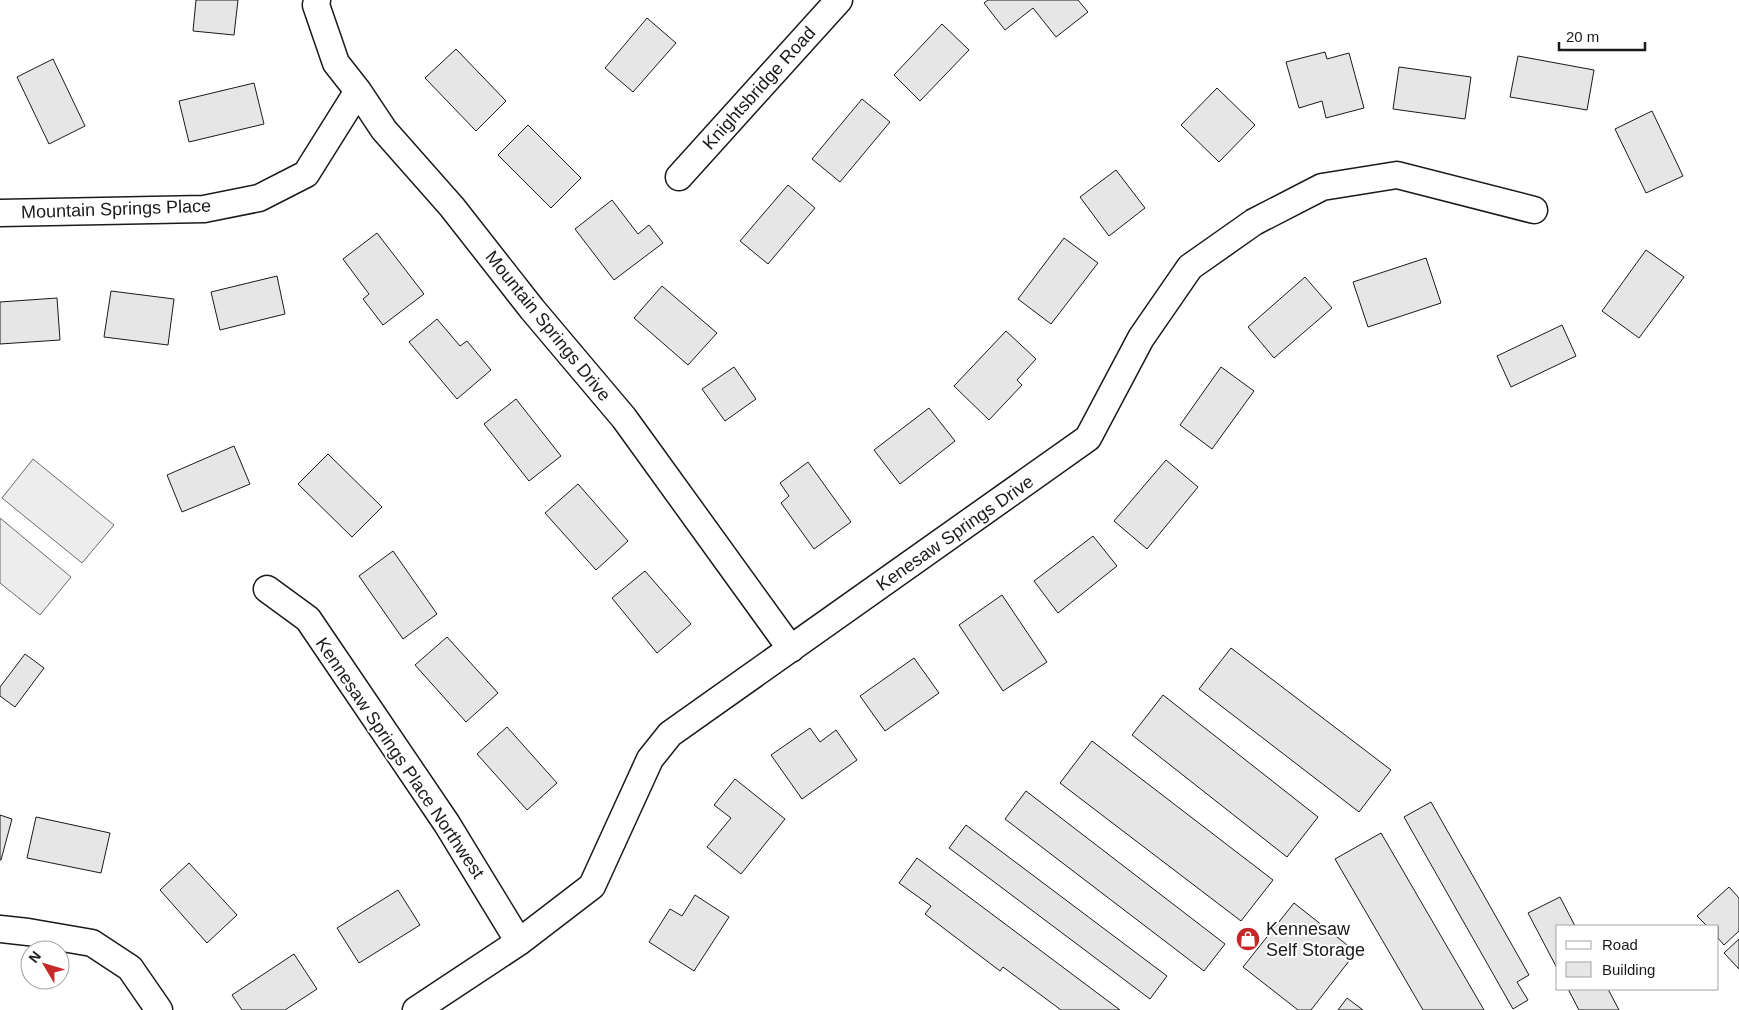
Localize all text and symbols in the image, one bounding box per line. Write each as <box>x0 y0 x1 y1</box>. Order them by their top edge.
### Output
scale bar <box>1559 20 1645 52</box>
street label: Knightsbridge Road <box>699 23 819 153</box>
text: 20 m <box>1566 28 1599 45</box>
street label: Mountain Springs Place <box>21 196 211 222</box>
street label: Mountain Springs Drive <box>481 247 615 405</box>
street label: Kenesaw Springs Drive <box>873 471 1037 595</box>
street label: Kennesaw Springs Place Northwest <box>312 634 488 882</box>
place label: Kennesaw Self Storage <box>1266 919 1365 960</box>
legend <box>1556 925 1719 990</box>
shop icon: Kennesaw Self Storage <box>1235 926 1261 952</box>
text: Road <box>1602 936 1638 953</box>
north arrow <box>20 940 70 990</box>
text: N <box>25 948 44 966</box>
text: Building <box>1602 961 1655 978</box>

